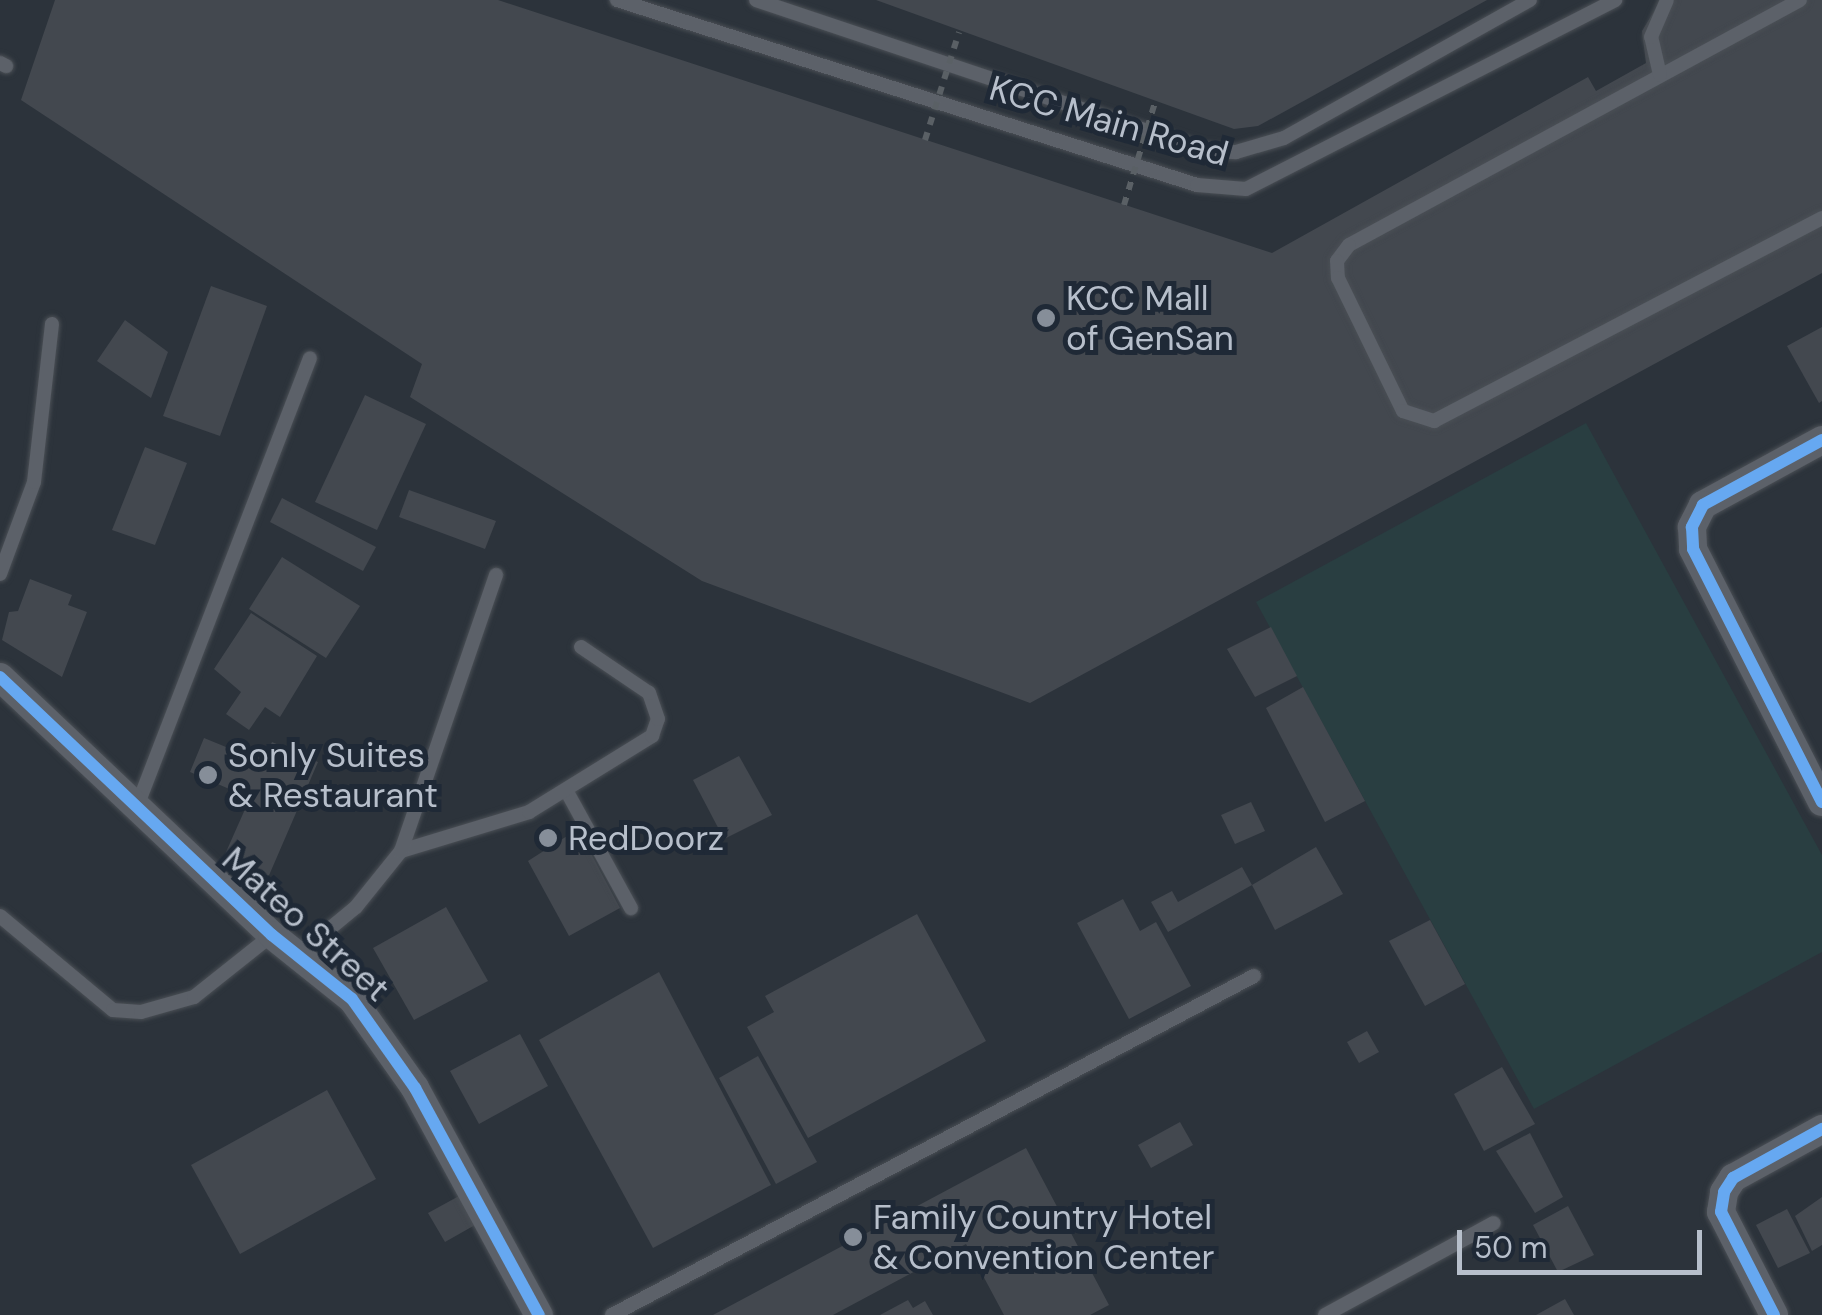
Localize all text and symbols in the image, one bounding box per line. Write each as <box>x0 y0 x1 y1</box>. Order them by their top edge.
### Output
street label: KCC Main Road <box>985 67 1233 175</box>
place label: KCC Mall of GenSan <box>1066 277 1234 359</box>
marker: KCC Mall of GenSan <box>1035 307 1057 329</box>
place label: Sonly Suites & Restaurant <box>228 734 438 816</box>
marker: Sonly Suites & Restaurant <box>197 764 219 786</box>
place label: RedDoorz <box>568 817 724 859</box>
marker: RedDoorz <box>537 827 559 849</box>
street label: Mateo Street <box>214 838 398 1010</box>
place label: Family Country Hotel & Convention Center <box>873 1196 1215 1278</box>
scale bar <box>1462 1210 1707 1272</box>
marker: Family Country Hotel & Convention Center <box>842 1226 864 1248</box>
text: 50 m <box>1474 1228 1548 1267</box>

